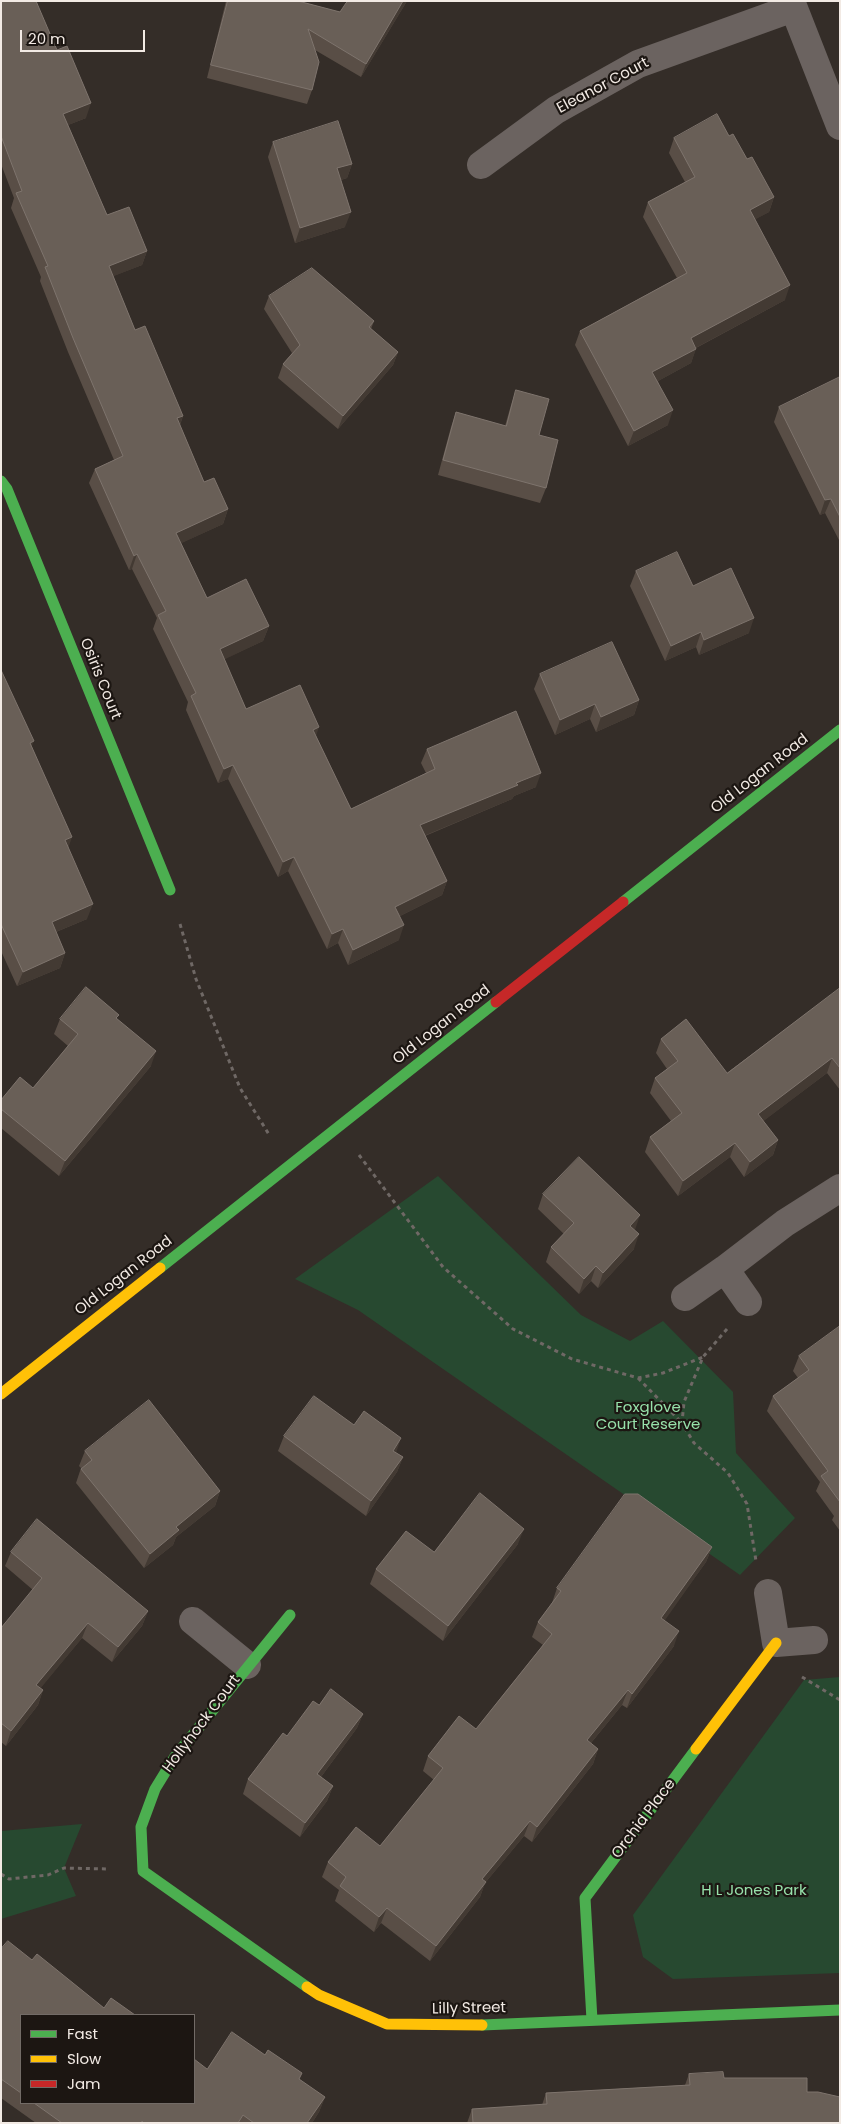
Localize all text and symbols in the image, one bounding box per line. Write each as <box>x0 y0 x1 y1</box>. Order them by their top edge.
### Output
scale bar <box>22 20 148 52</box>
text: 20 m <box>28 28 66 49</box>
street label: Eleanor Court <box>554 54 652 118</box>
street label: Osiris Court <box>75 636 125 722</box>
street label: Old Logan Road <box>708 730 812 818</box>
street label: Old Logan Road <box>390 981 494 1069</box>
street label: Old Logan Road <box>72 1232 176 1320</box>
park label: Foxglove Court Reserve <box>596 1399 700 1434</box>
street label: Hollyhock Court <box>159 1672 245 1776</box>
street label: Orchid Place <box>608 1776 680 1862</box>
park label: H L Jones Park <box>701 1882 807 1900</box>
street label: Lilly Street <box>432 1999 506 2019</box>
legend <box>20 2014 195 2104</box>
text: Fast <box>67 2023 98 2044</box>
text: Slow <box>67 2048 101 2069</box>
text: Jam <box>67 2073 101 2094</box>

